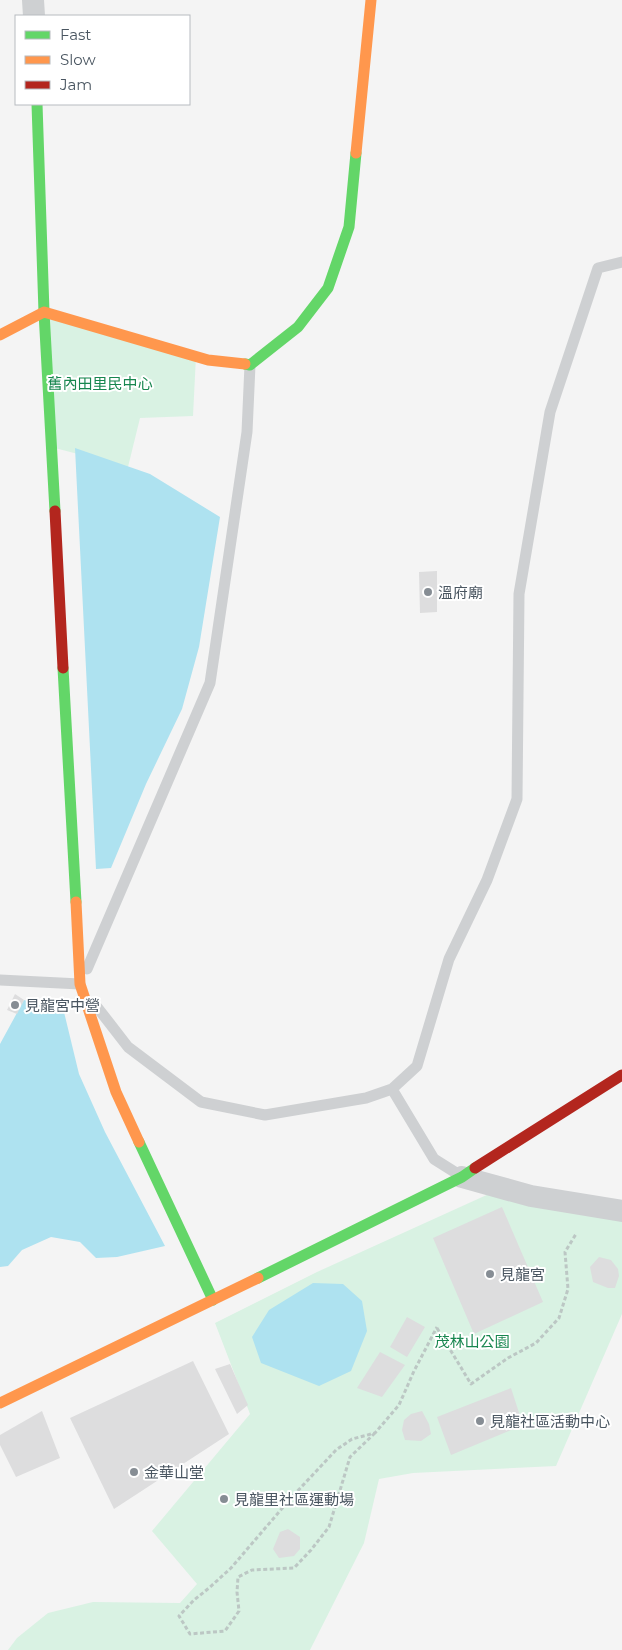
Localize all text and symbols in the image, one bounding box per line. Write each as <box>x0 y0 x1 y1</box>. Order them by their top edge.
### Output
legend <box>15 15 190 105</box>
text: Fast <box>60 25 91 44</box>
text: Slow <box>60 50 96 69</box>
text: Jam <box>59 75 92 94</box>
park label: 舊內田里民中心 <box>47 374 153 393</box>
place label: 溫府廟 <box>438 583 483 602</box>
marker: 溫府廟 <box>422 586 434 598</box>
place label: 見龍宮中營 <box>25 996 100 1015</box>
marker: 見龍宮中營 <box>9 999 21 1011</box>
place label: 見龍宮 <box>500 1265 545 1284</box>
marker: 見龍宮 <box>484 1268 496 1280</box>
park label: 茂林山公園 <box>434 1332 510 1351</box>
place label: 見龍社區活動中心 <box>490 1412 610 1431</box>
marker: 見龍社區活動中心 <box>474 1415 486 1427</box>
place label: 金華山堂 <box>144 1463 204 1482</box>
marker: 金華山堂 <box>128 1466 140 1478</box>
place label: 見龍里社區運動場 <box>234 1490 354 1509</box>
marker: 見龍里社區運動場 <box>218 1493 230 1505</box>

